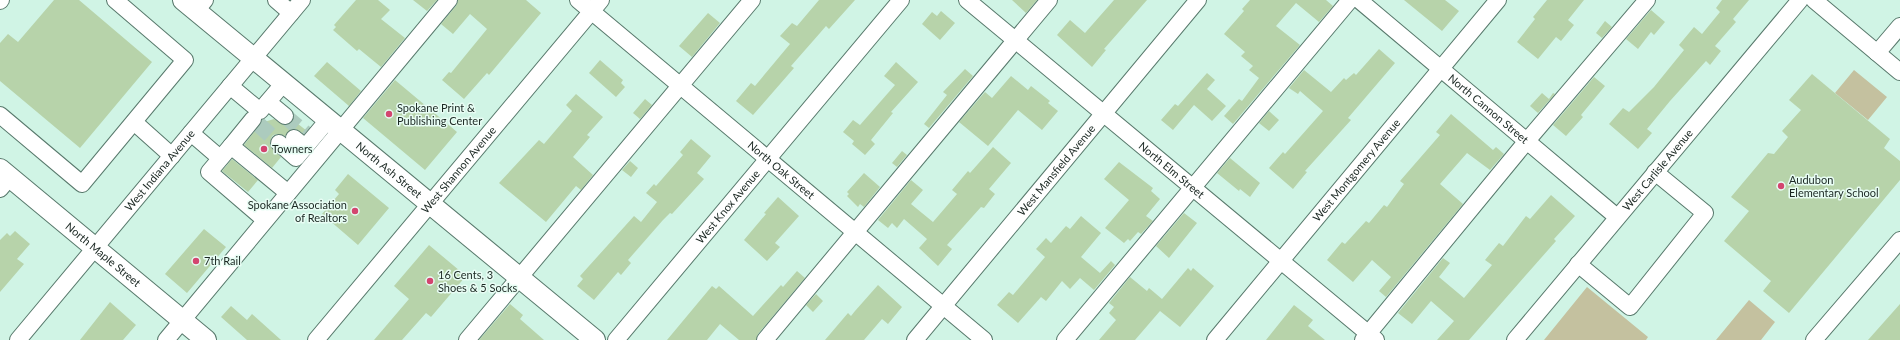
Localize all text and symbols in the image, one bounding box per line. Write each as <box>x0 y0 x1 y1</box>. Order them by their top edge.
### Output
street label: North Cannon Street <box>1446 71 1531 146</box>
place label: Spokane Print & Publishing Center <box>397 101 482 127</box>
marker: Spokane Print & Publishing Center <box>384 109 394 119</box>
street label: West Montgomery Avenue <box>1310 116 1403 224</box>
street label: West Mansfield Avenue <box>1014 122 1098 218</box>
street label: West Shannon Avenue <box>418 123 498 216</box>
street label: West Carlisle Avenue <box>1619 126 1695 213</box>
street label: West Indiana Avenue <box>122 127 197 213</box>
street label: North Oak Street <box>745 138 818 201</box>
street label: North Ash Street <box>354 139 425 200</box>
street label: North Elm Street <box>1136 139 1207 201</box>
place label: Towners <box>272 142 313 155</box>
marker: Towners <box>259 144 269 154</box>
street label: West Knox Avenue <box>693 167 762 246</box>
place label: Audubon Elementary School <box>1789 173 1879 199</box>
marker: Audubon Elementary School <box>1776 181 1786 191</box>
place label: Spokane Association of Realtors <box>248 198 347 224</box>
marker: Spokane Association of Realtors <box>350 206 360 216</box>
street label: North Maple Street <box>63 219 144 289</box>
place label: 7th Rail <box>204 254 241 267</box>
marker: 7th Rail <box>191 256 201 266</box>
place label: 16 Cents, 3 Shoes & 5 Socks <box>438 268 517 294</box>
marker: 16 Cents, 3 Shoes & 5 Socks <box>425 276 435 286</box>

